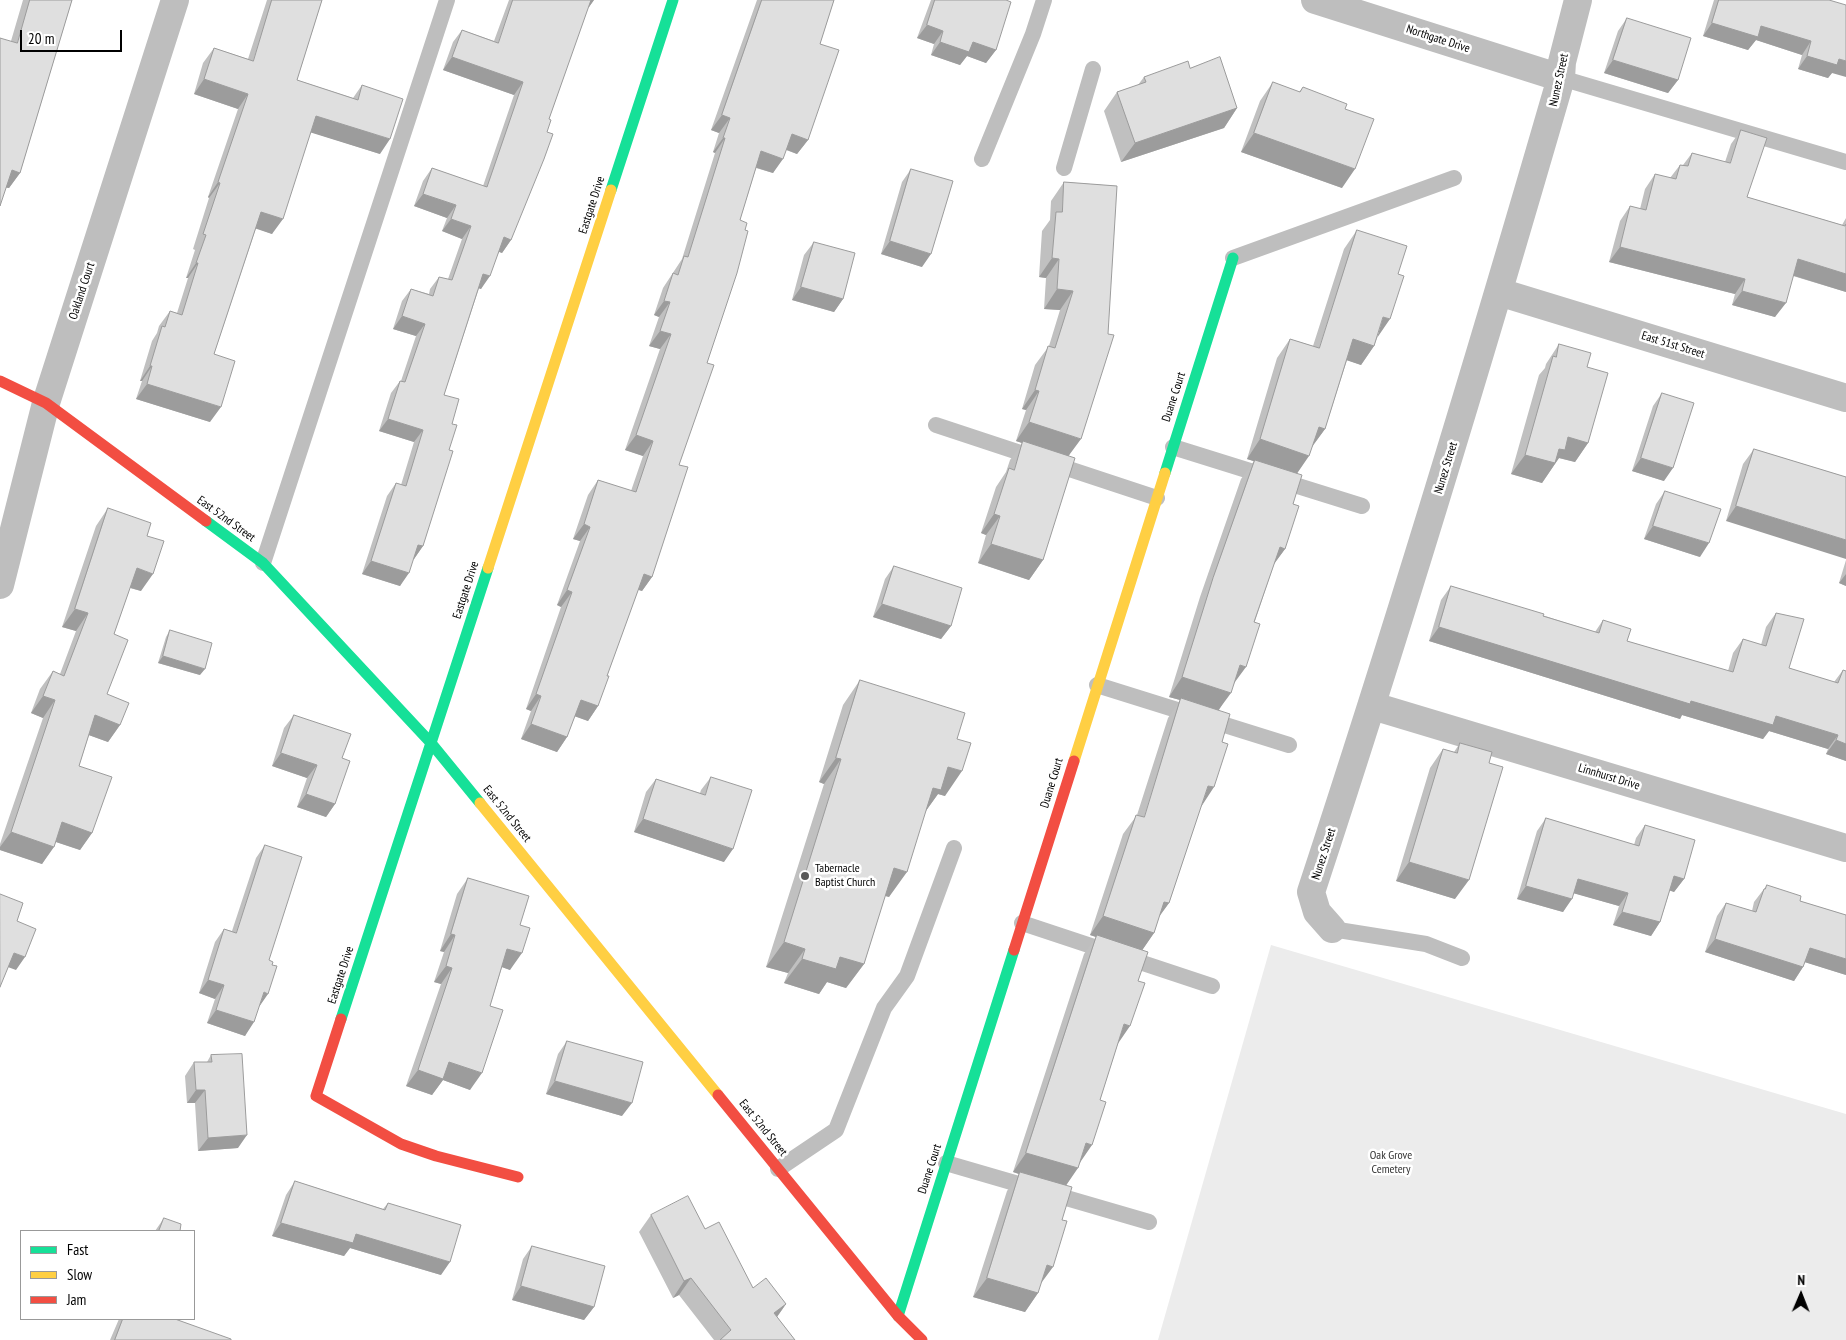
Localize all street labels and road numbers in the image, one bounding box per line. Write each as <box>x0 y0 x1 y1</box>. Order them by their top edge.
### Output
street label: Northgate Drive <box>1404 22 1472 56</box>
street label: Nunez Street <box>1546 52 1572 108</box>
street label: Eastgate Drive <box>576 174 608 236</box>
street label: Oakland Court <box>66 261 98 321</box>
street label: East 51st Street <box>1640 329 1706 361</box>
street label: Duane Court <box>1159 370 1189 424</box>
street label: Nunez Street <box>1431 440 1461 496</box>
street label: East 52nd Street <box>194 493 258 545</box>
street label: Eastgate Drive <box>450 559 482 621</box>
street label: Duane Court <box>1038 756 1066 810</box>
street label: Linnhurst Drive <box>1576 761 1642 793</box>
street label: East 52nd Street <box>480 783 534 845</box>
street label: Nunez Street <box>1309 826 1339 882</box>
street label: Eastgate Drive <box>325 944 357 1006</box>
street label: East 52nd Street <box>736 1097 790 1159</box>
street label: Duane Court <box>915 1142 945 1196</box>

